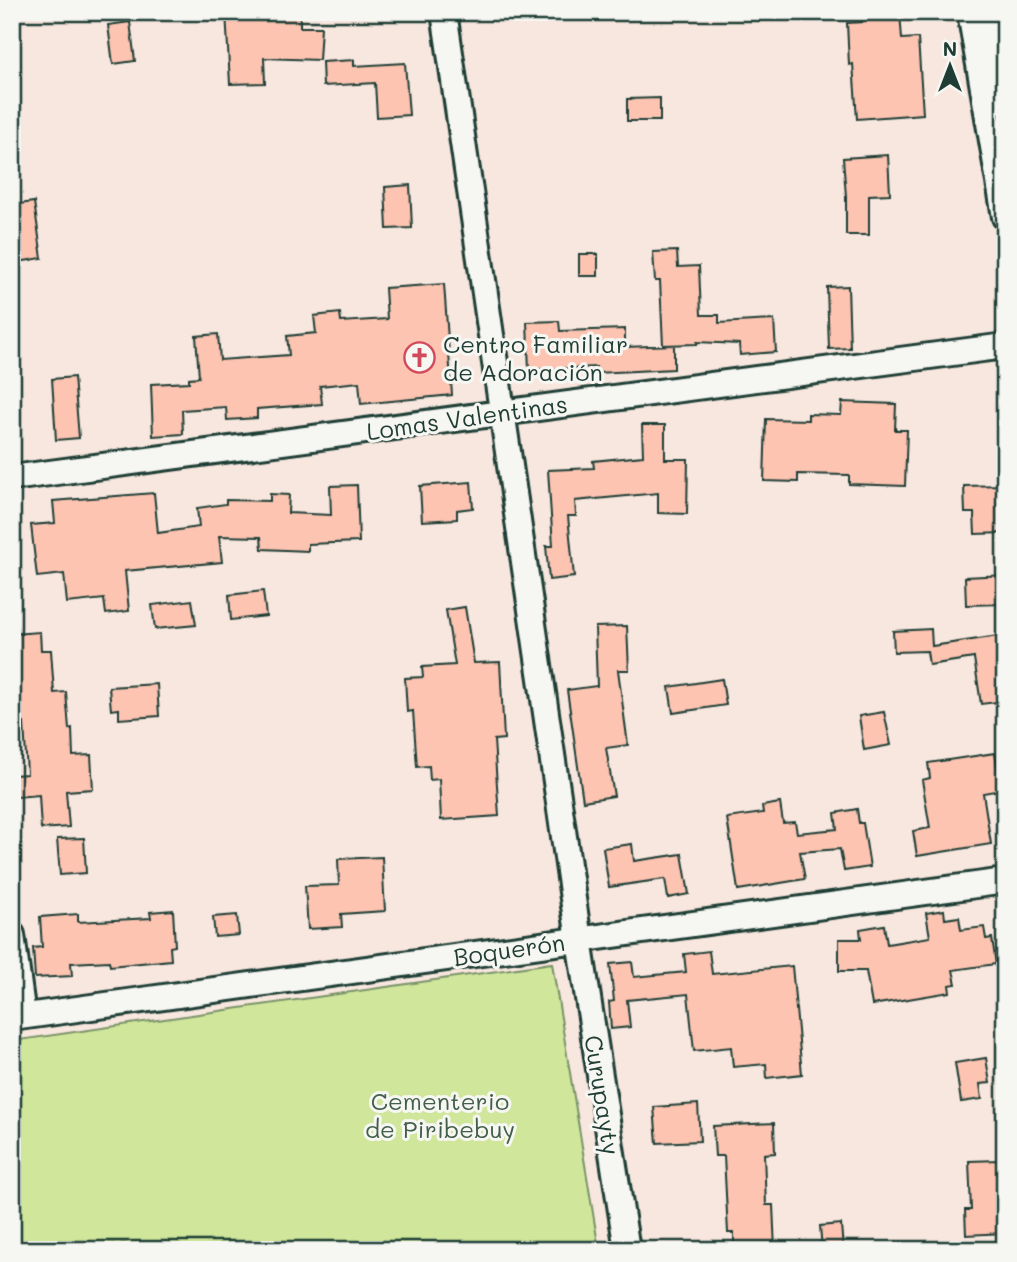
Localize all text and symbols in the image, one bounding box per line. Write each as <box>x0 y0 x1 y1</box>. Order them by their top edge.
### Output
north arrow <box>916 32 986 102</box>
text: N <box>943 36 957 61</box>
place label: Centro Familiar de Adoración <box>443 328 628 387</box>
church icon: Centro Familiar de Adoración <box>403 340 437 374</box>
street label: Lomas Valentinas <box>365 388 569 446</box>
street label: Boquerón <box>451 926 567 972</box>
street label: Curupayty <box>578 1033 628 1157</box>
park label: Cementerio de Piribebuy <box>365 1085 515 1144</box>

